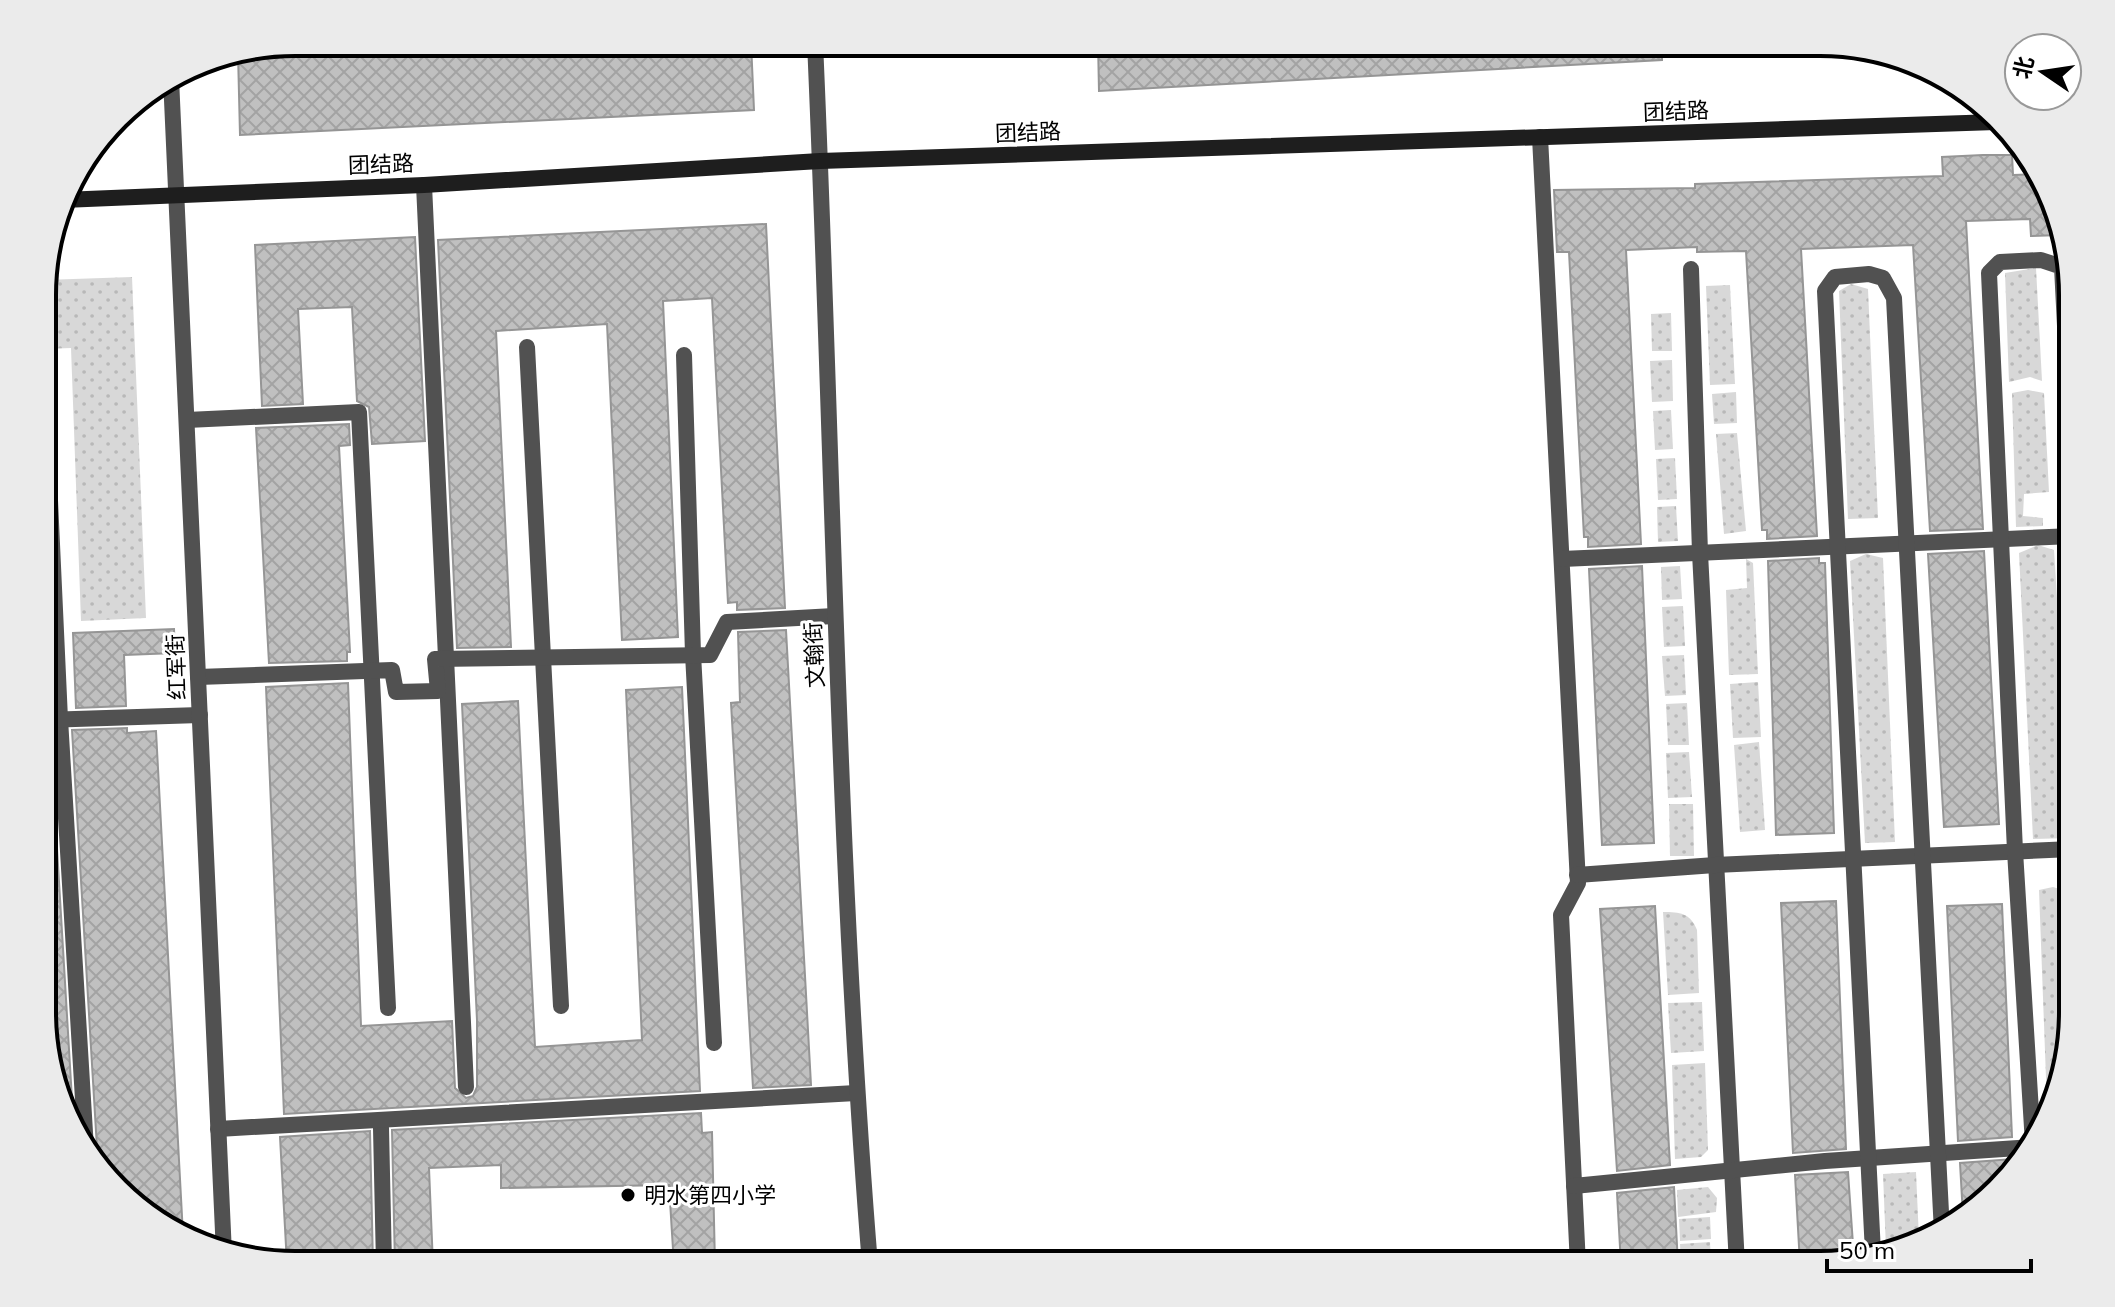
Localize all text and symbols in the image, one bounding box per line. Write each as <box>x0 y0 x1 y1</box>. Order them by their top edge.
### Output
north arrow <box>2003 32 2083 112</box>
text: 北 <box>2007 54 2040 81</box>
street label: 团结路 <box>1643 96 1709 126</box>
street label: 团结路 <box>995 117 1061 147</box>
street label: 团结路 <box>348 149 414 179</box>
street label: 文翰街 <box>798 621 830 689</box>
street label: 红军街 <box>161 634 191 700</box>
place label: 明水第四小学 <box>644 1181 776 1209</box>
marker: 明水第四小学 <box>619 1186 637 1204</box>
scale bar <box>1827 1223 2031 1273</box>
text: 50 m <box>1839 1235 1895 1265</box>

